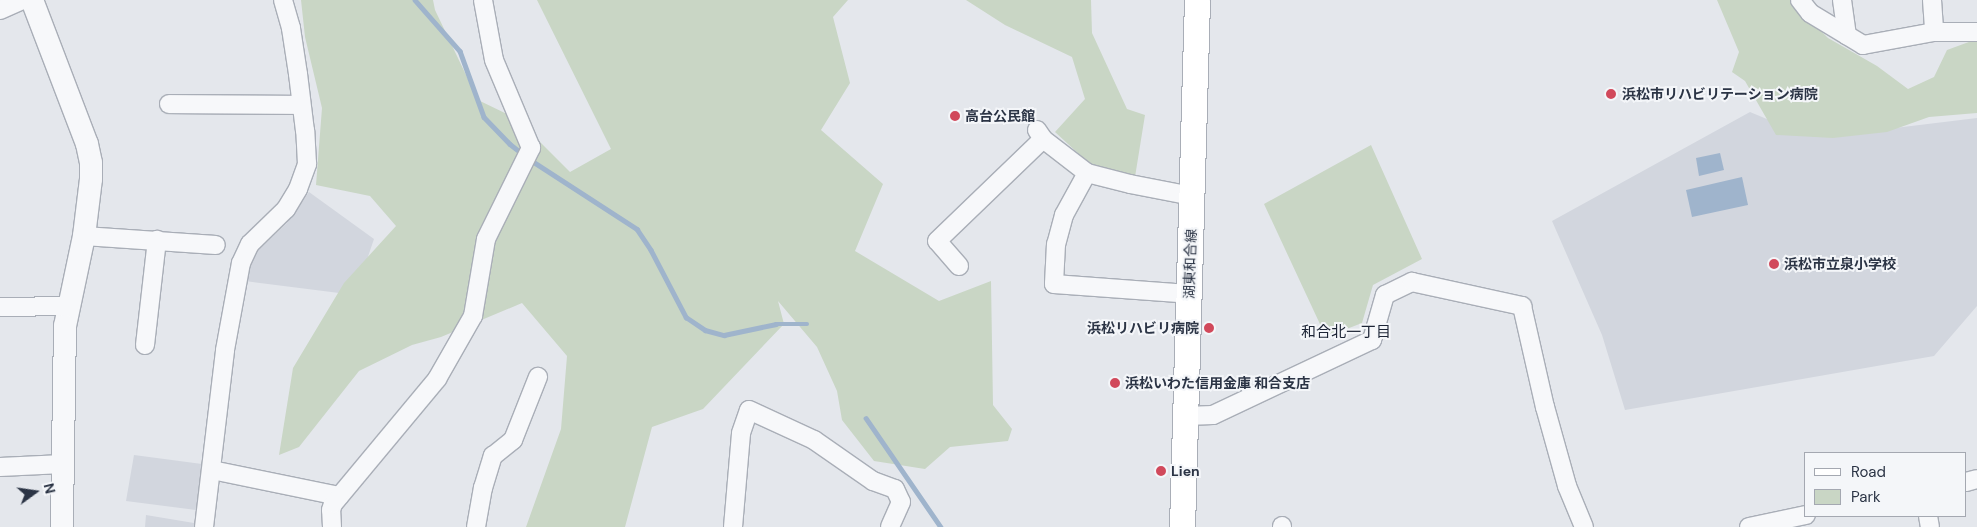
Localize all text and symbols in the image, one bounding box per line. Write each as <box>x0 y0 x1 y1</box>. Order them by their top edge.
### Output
place label: 浜松市リハビリテーション病院 <box>1622 86 1818 102</box>
marker: 浜松市リハビリテーション病院 <box>1604 87 1618 101</box>
place label: 高台公民館 <box>965 108 1035 124</box>
marker: 高台公民館 <box>949 110 961 122</box>
street label: 湖東和合線 <box>1180 229 1200 299</box>
place label: 浜松市立泉小学校 <box>1784 256 1896 272</box>
marker: 浜松市立泉小学校 <box>1768 258 1780 270</box>
place label: 浜松リハビリ病院 <box>1087 320 1199 336</box>
marker: 浜松リハビリ病院 <box>1203 322 1215 334</box>
district label: 和合北一丁目 <box>1301 324 1391 342</box>
place label: 浜松いわた信用金庫 和合支店 <box>1125 375 1310 391</box>
marker: 浜松いわた信用金庫 和合支店 <box>1109 377 1121 389</box>
legend <box>1804 452 1967 517</box>
text: Road <box>1851 462 1886 482</box>
place label: Lien <box>1171 463 1200 479</box>
marker: Lien <box>1155 465 1167 477</box>
north arrow <box>10 467 60 517</box>
text: N <box>40 481 60 496</box>
text: Park <box>1851 487 1881 507</box>

